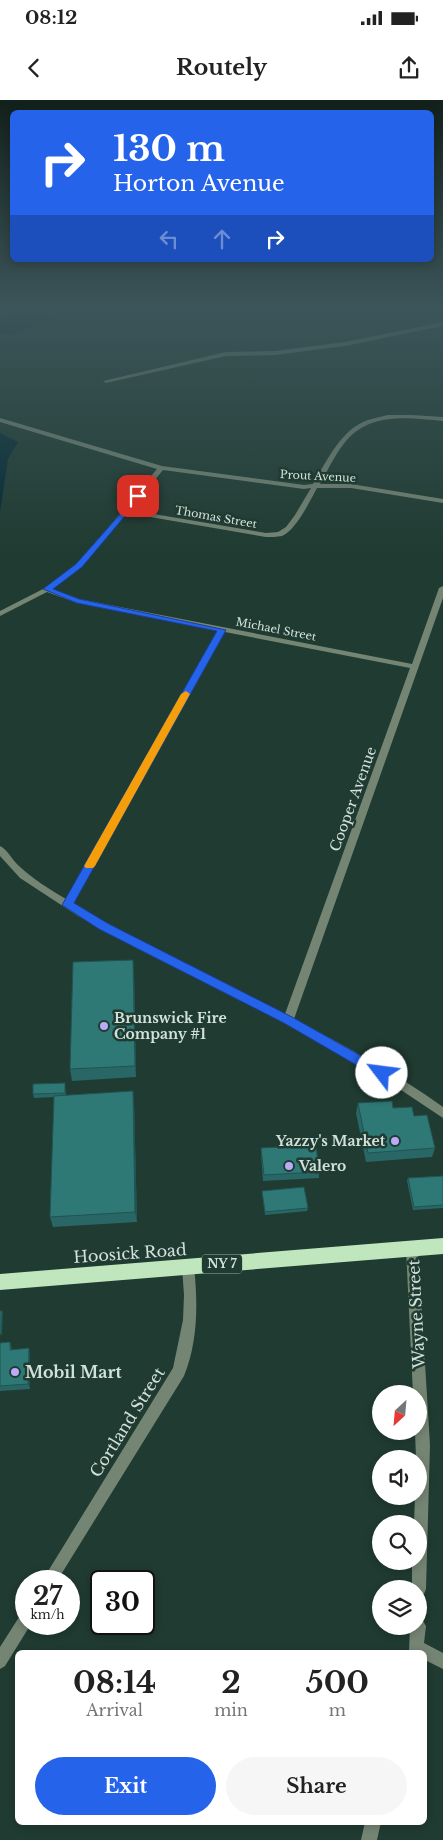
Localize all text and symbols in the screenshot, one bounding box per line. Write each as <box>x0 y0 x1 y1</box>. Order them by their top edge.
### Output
text: 08:12 <box>25 6 77 29</box>
icon: back <box>20 54 48 82</box>
text: Routely <box>176 54 267 81</box>
icon: share <box>395 54 423 82</box>
text: 130 m <box>113 127 225 170</box>
icon: right <box>30 130 95 195</box>
text: Horton Avenue <box>113 170 285 197</box>
icon: left <box>155 225 183 253</box>
icon: ahead <box>208 225 236 253</box>
icon: right <box>261 225 289 253</box>
street label: Prout Avenue <box>280 467 356 485</box>
pin <box>117 475 159 517</box>
icon: arrive <box>124 482 152 510</box>
street label: Thomas Street <box>174 503 259 531</box>
street label: Michael Street <box>235 614 318 644</box>
street label: Cooper Avenue <box>326 744 380 854</box>
place label: Brunswick Fire Company #1 <box>114 1009 227 1043</box>
marker: Brunswick Fire Company #1 <box>98 1020 110 1032</box>
position arrow <box>355 1046 407 1098</box>
place label: Yazzy's Market <box>275 1132 386 1150</box>
marker: Yazzy's Market <box>389 1135 401 1147</box>
place label: Valero <box>298 1157 346 1175</box>
marker: Valero <box>283 1160 295 1172</box>
street label: Hoosick Road <box>73 1239 187 1267</box>
road number: NY 7 <box>202 1254 242 1274</box>
street label: Wayne Street <box>403 1259 429 1370</box>
place label: Mobil Mart <box>25 1362 122 1382</box>
street label: Cortland Street <box>85 1363 169 1481</box>
marker: Mobil Mart <box>9 1366 21 1378</box>
north arrow <box>372 1385 428 1440</box>
map controls <box>372 1385 427 1635</box>
button: sound <box>372 1450 427 1505</box>
button: search <box>372 1515 427 1570</box>
speed limit sign: 30 <box>90 1570 155 1635</box>
button: layers <box>372 1580 427 1635</box>
text: 27 <box>33 1581 62 1612</box>
text: km/h <box>30 1607 65 1622</box>
text: 08:14 <box>73 1664 156 1701</box>
text: 2 <box>221 1664 241 1701</box>
text: 500 <box>306 1664 369 1701</box>
text: Arrival <box>86 1700 143 1720</box>
text: min <box>214 1700 248 1720</box>
text: m <box>329 1700 346 1720</box>
button: Exit <box>35 1757 216 1815</box>
button: Share <box>226 1757 407 1815</box>

